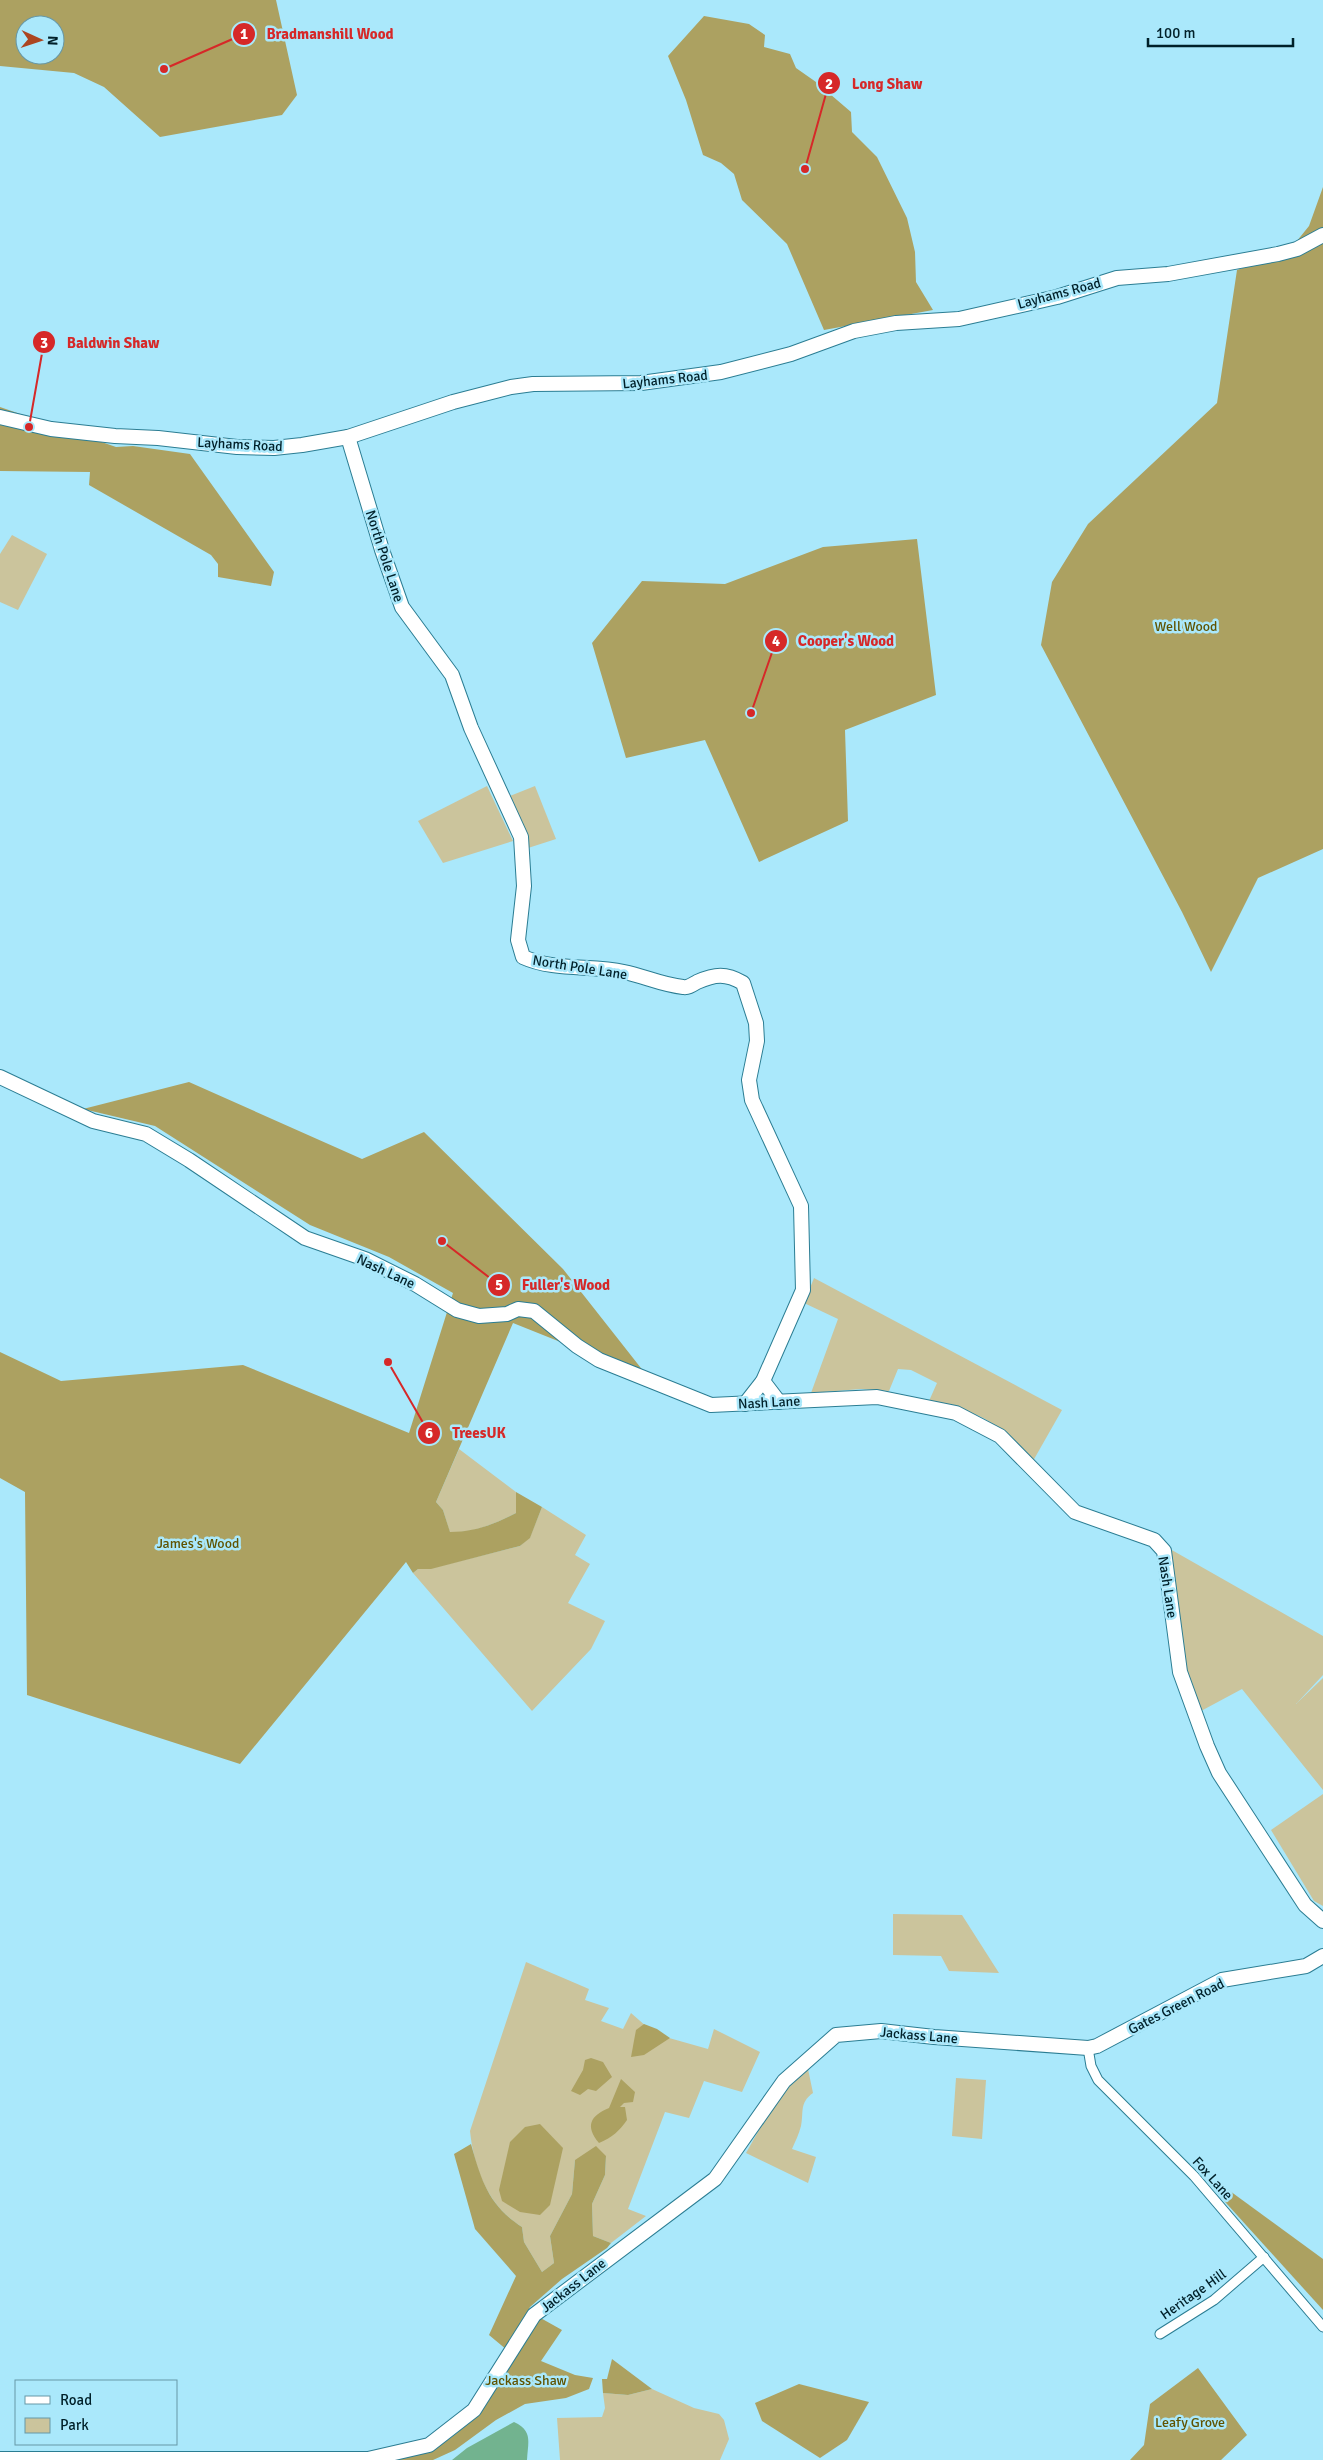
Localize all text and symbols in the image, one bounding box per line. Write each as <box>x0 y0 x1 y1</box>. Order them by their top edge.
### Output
north arrow <box>15 15 65 65</box>
scale bar <box>1148 15 1293 47</box>
callout: Bradmanshill Wood <box>232 19 404 49</box>
text: 100 m <box>1156 24 1196 42</box>
text: 1 <box>240 25 248 43</box>
text: Bradmanshill Wood <box>266 25 394 43</box>
text: N <box>44 35 61 46</box>
callout: Long Shaw <box>816 68 932 98</box>
text: 2 <box>825 75 833 93</box>
text: Long Shaw <box>852 75 923 93</box>
street label: Layhams Road <box>1016 274 1103 313</box>
callout: Baldwin Shaw <box>31 327 169 357</box>
text: 3 <box>40 334 48 352</box>
text: Baldwin Shaw <box>67 334 160 352</box>
street label: Layhams Road <box>622 367 709 392</box>
street label: Layhams Road <box>197 434 283 455</box>
street label: North Pole Lane <box>362 508 407 604</box>
park label: Well Wood <box>1155 618 1217 635</box>
callout: Cooper's Wood <box>763 626 905 656</box>
text: 4 <box>772 632 780 650</box>
text: Cooper's Wood <box>798 632 894 650</box>
street label: North Pole Lane <box>531 952 628 983</box>
street label: Nash Lane <box>354 1251 418 1292</box>
callout: Fuller's Wood <box>487 1270 620 1300</box>
text: 5 <box>495 1276 503 1294</box>
text: Fuller's Wood <box>522 1276 610 1294</box>
street label: Nash Lane <box>737 1392 801 1413</box>
callout: TreesUK <box>417 1418 515 1448</box>
text: 6 <box>425 1424 433 1442</box>
text: TreesUK <box>452 1424 507 1442</box>
park label: James's Wood <box>157 1535 239 1552</box>
street label: Nash Lane <box>1154 1555 1181 1619</box>
street label: Gates Green Road <box>1125 1975 1227 2038</box>
street label: Jackass Lane <box>879 2024 959 2047</box>
street label: Fox Lane <box>1189 2153 1236 2203</box>
street label: Jackass Lane <box>537 2255 609 2316</box>
street label: Heritage Hill <box>1157 2266 1229 2323</box>
park label: Jackass Shaw <box>485 2372 567 2389</box>
legend <box>15 2380 178 2445</box>
text: Road <box>60 2391 92 2409</box>
park label: Leafy Grove <box>1155 2414 1225 2431</box>
text: Park <box>60 2416 89 2434</box>

